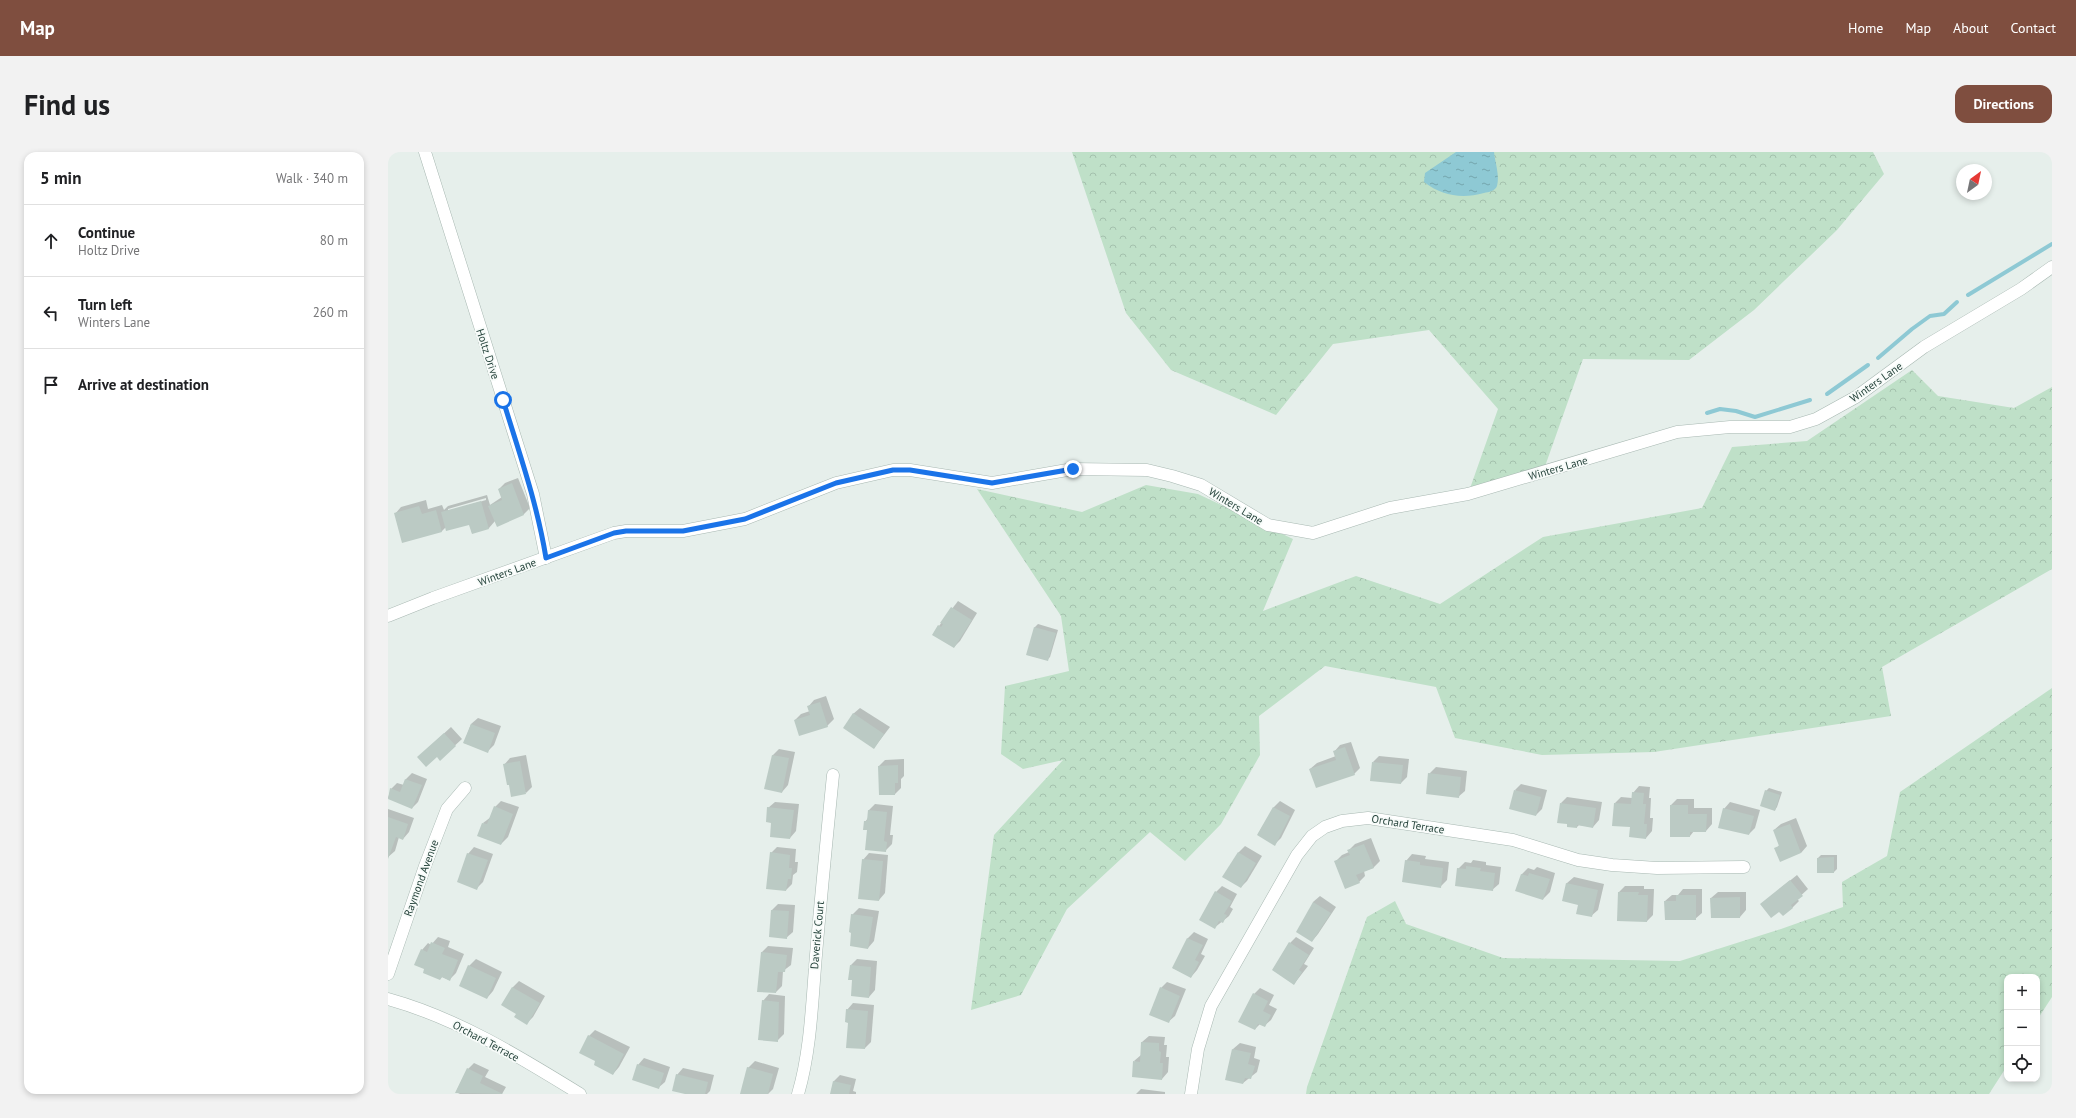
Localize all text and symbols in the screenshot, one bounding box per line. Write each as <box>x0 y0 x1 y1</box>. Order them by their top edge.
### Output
text: Map <box>20 16 55 40</box>
text: Home <box>1848 19 1883 37</box>
text: Map <box>1905 19 1931 37</box>
text: About <box>1953 19 1989 37</box>
text: Contact <box>2011 19 2056 37</box>
button: Directions <box>1955 85 2052 123</box>
text: Find us <box>24 86 110 123</box>
north arrow <box>1956 164 1992 200</box>
text: 5 min <box>40 167 81 189</box>
text: Walk · 340 m <box>276 170 348 187</box>
text: Continue <box>78 223 135 242</box>
icon: ahead <box>40 230 62 252</box>
text: 80 m <box>320 232 348 249</box>
text: Holtz Drive <box>78 242 140 259</box>
text: Turn left <box>78 295 132 314</box>
icon: left <box>40 302 62 324</box>
text: 260 m <box>313 304 348 321</box>
text: Winters Lane <box>78 314 150 331</box>
street label: Holtz Drive <box>473 327 503 381</box>
street label: Winters Lane <box>1847 359 1905 405</box>
icon: arrive <box>40 374 62 396</box>
text: Arrive at destination <box>78 375 209 394</box>
route start <box>494 391 512 409</box>
street label: Winters Lane <box>1527 453 1590 483</box>
route end <box>1064 460 1082 478</box>
street label: Winters Lane <box>1206 484 1266 528</box>
street label: Winters Lane <box>476 555 538 589</box>
street label: Orchard Terrace <box>1371 811 1446 837</box>
street label: Raymond Avenue <box>401 837 442 918</box>
street label: Daverick Court <box>807 900 827 970</box>
map controls <box>2004 974 2040 1082</box>
button: + <box>2004 974 2040 1010</box>
button: − <box>2004 1010 2040 1046</box>
street label: Orchard Terrace <box>450 1018 522 1065</box>
button: locate <box>2004 1046 2040 1082</box>

